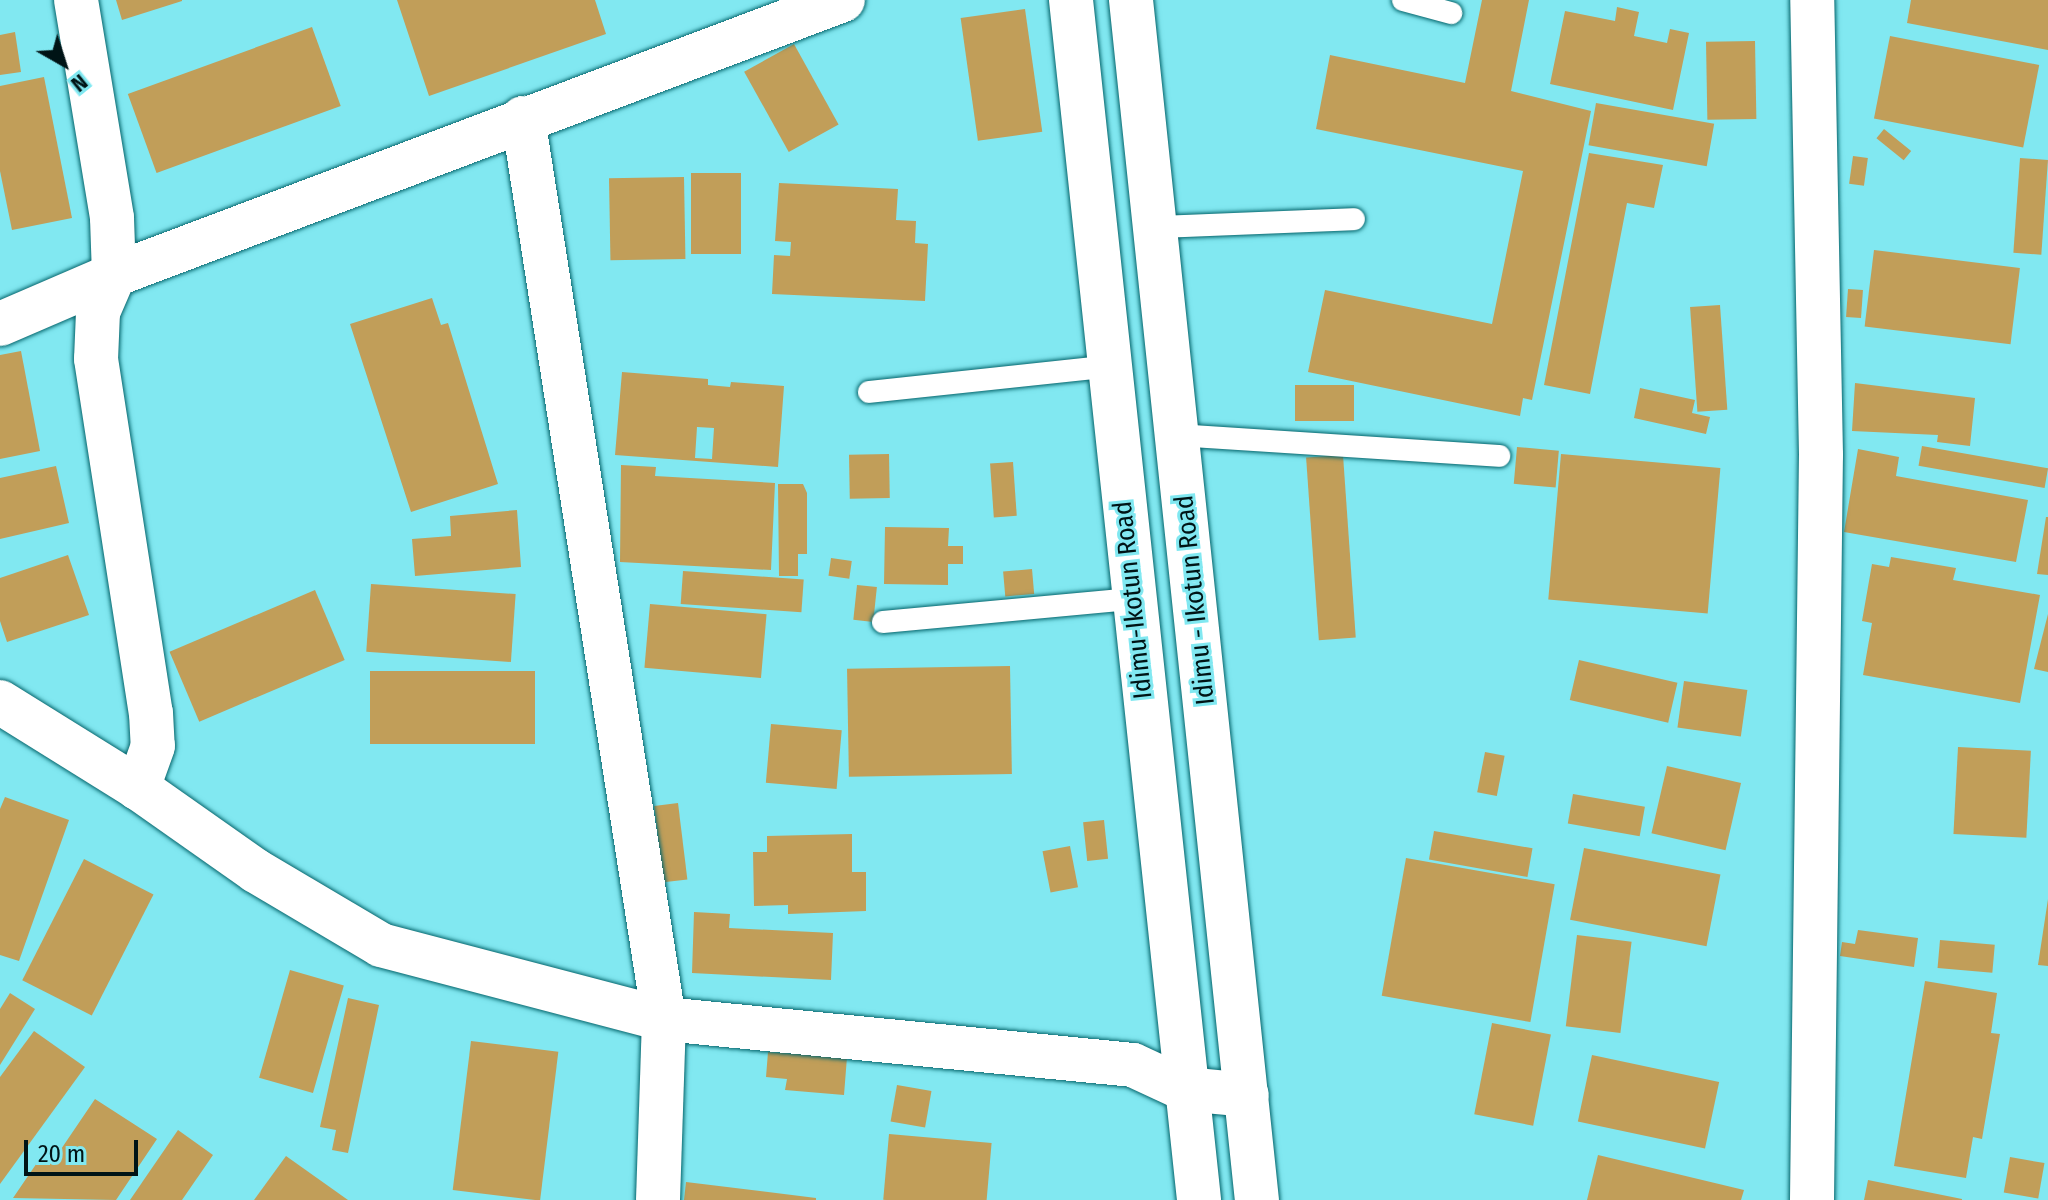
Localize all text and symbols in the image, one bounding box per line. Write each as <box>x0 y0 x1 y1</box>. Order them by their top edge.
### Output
north arrow <box>24 24 104 104</box>
text: N <box>66 68 93 98</box>
street label: Idimu - Ikotun Road <box>1168 494 1222 706</box>
street label: Idimu-Ikotun Road <box>1107 500 1159 700</box>
scale bar <box>28 1124 142 1174</box>
text: 20 m <box>38 1140 85 1168</box>

